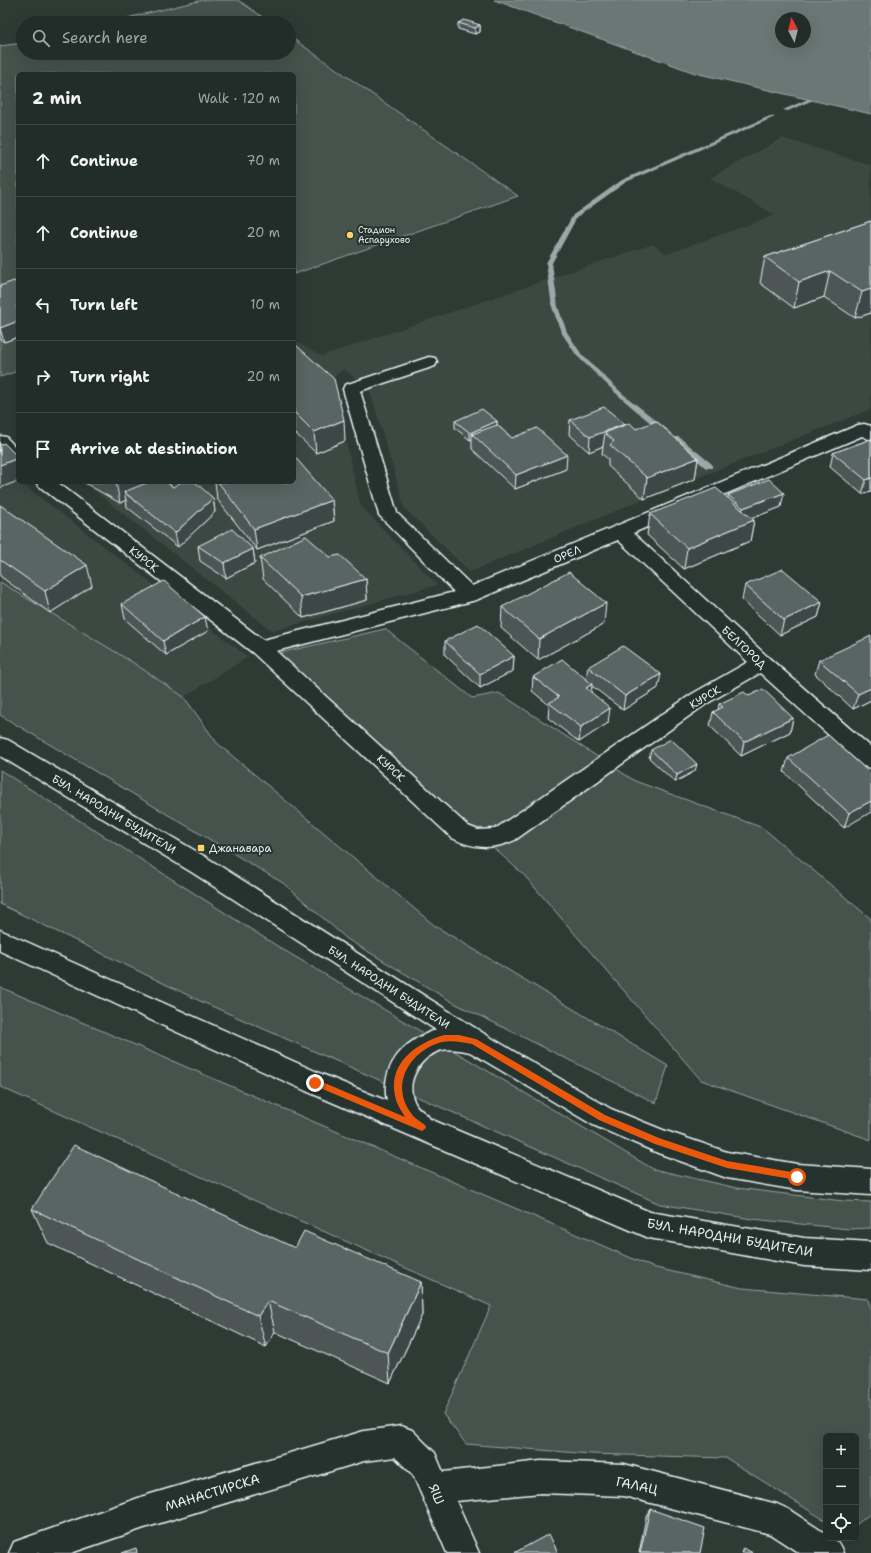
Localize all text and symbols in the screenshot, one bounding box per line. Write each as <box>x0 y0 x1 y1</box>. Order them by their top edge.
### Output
north arrow <box>775 12 811 48</box>
search box <box>16 16 296 60</box>
icon: search <box>30 27 52 49</box>
text: Search here <box>62 28 148 48</box>
text: 2 min <box>32 87 82 109</box>
text: Walk · 120 m <box>198 90 280 107</box>
icon: ahead <box>32 150 54 172</box>
text: Continue <box>70 151 138 171</box>
text: 70 m <box>246 152 280 169</box>
icon: ahead <box>32 222 54 244</box>
text: Continue <box>70 223 138 243</box>
text: 20 m <box>247 224 280 241</box>
place label: Стадион Аспарухово <box>358 224 410 246</box>
marker: Стадион Аспарухово <box>345 230 355 240</box>
icon: left <box>32 294 54 316</box>
text: Turn left <box>70 295 138 315</box>
text: 10 m <box>250 296 280 313</box>
icon: right <box>32 366 54 388</box>
text: Turn right <box>70 367 150 387</box>
text: 20 m <box>247 368 280 385</box>
icon: arrive <box>32 438 54 460</box>
text: Arrive at destination <box>70 439 238 459</box>
street label: ОРЕЛ <box>551 542 583 567</box>
street label: КУРСК <box>126 543 162 576</box>
street label: БЕЛГОРОД <box>718 623 770 673</box>
street label: КУРСК <box>687 682 724 713</box>
street label: КУРСК <box>373 751 408 785</box>
street label: БУЛ. НАРОДНИ БУДИТЕЛИ <box>49 771 179 858</box>
place label: Джанавара <box>209 841 272 856</box>
marker: Джанавара <box>196 843 206 853</box>
street label: БУЛ. НАРОДНИ БУДИТЕЛИ <box>325 942 453 1033</box>
route end <box>306 1074 324 1092</box>
route start <box>788 1168 806 1186</box>
street label: БУЛ. НАРОДНИ БУДИТЕЛИ <box>646 1215 814 1260</box>
map controls <box>823 1433 859 1541</box>
button: + <box>823 1433 859 1469</box>
button: − <box>823 1469 859 1505</box>
street label: МАНАСТИРСКА <box>163 1470 262 1515</box>
street label: ГАЛАЦ <box>615 1473 659 1498</box>
street label: ЯШ <box>425 1481 448 1507</box>
button: locate <box>823 1505 859 1541</box>

